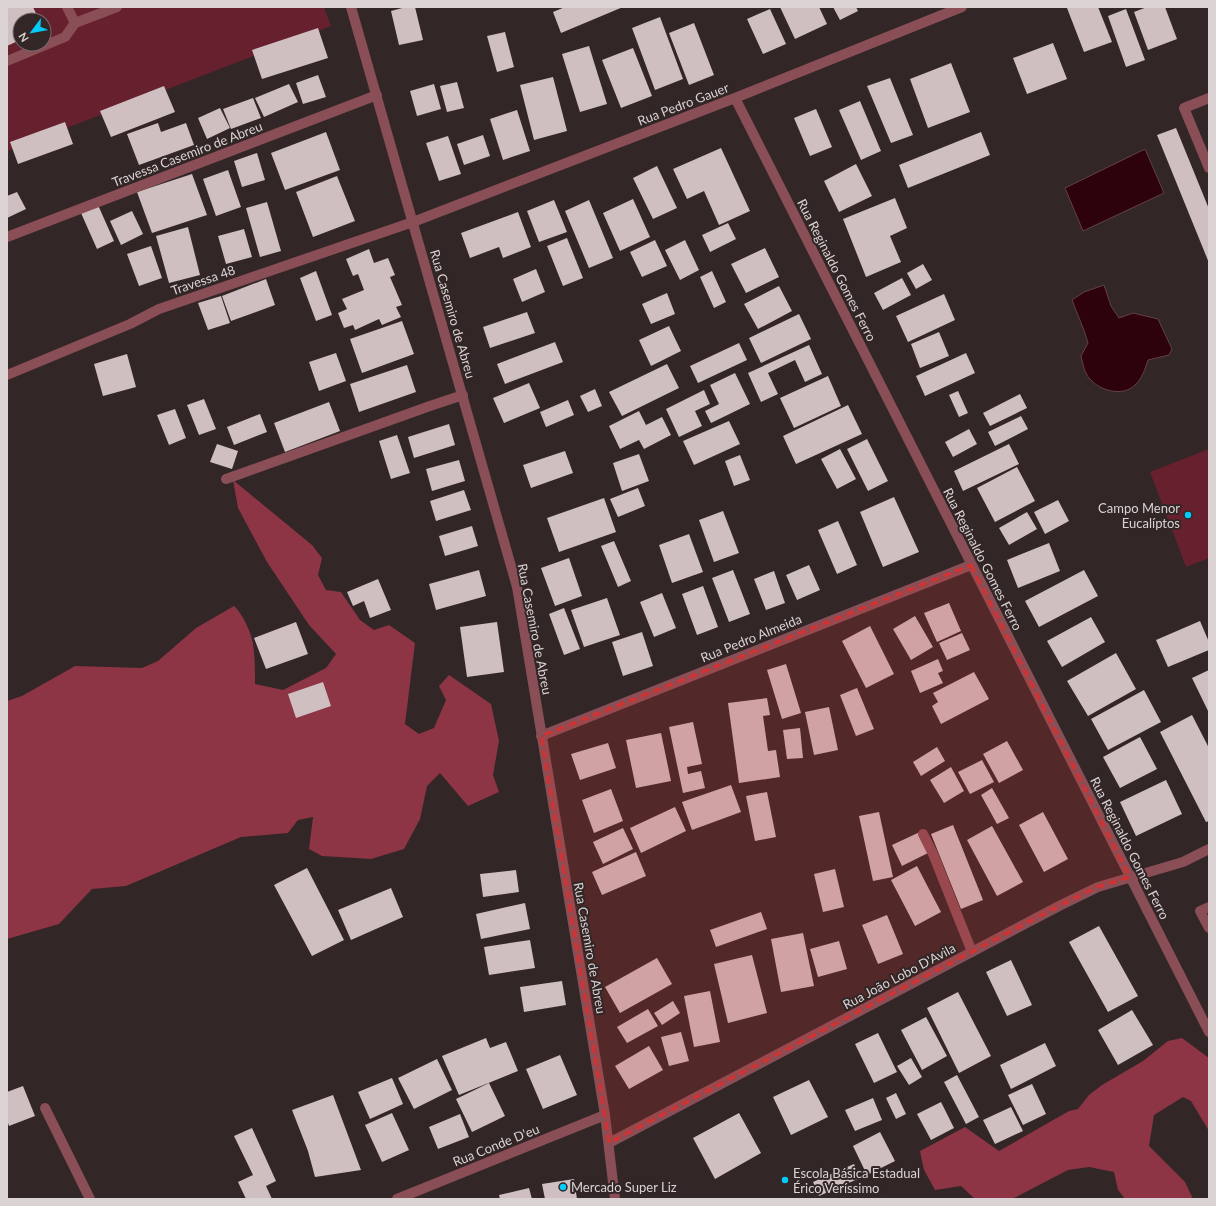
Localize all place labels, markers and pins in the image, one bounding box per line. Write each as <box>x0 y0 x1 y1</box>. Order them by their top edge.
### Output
place label: Campo Menor Eucalíptos <box>1098 500 1180 531</box>
marker: Campo Menor Eucalíptos <box>1183 510 1193 520</box>
place label: Escola Básica Estadual Érico Veríssimo <box>793 1165 920 1196</box>
marker: Escola Básica Estadual Érico Veríssimo <box>780 1175 790 1185</box>
place label: Mercado Super Liz <box>571 1179 677 1195</box>
marker: Mercado Super Liz <box>558 1182 568 1192</box>

